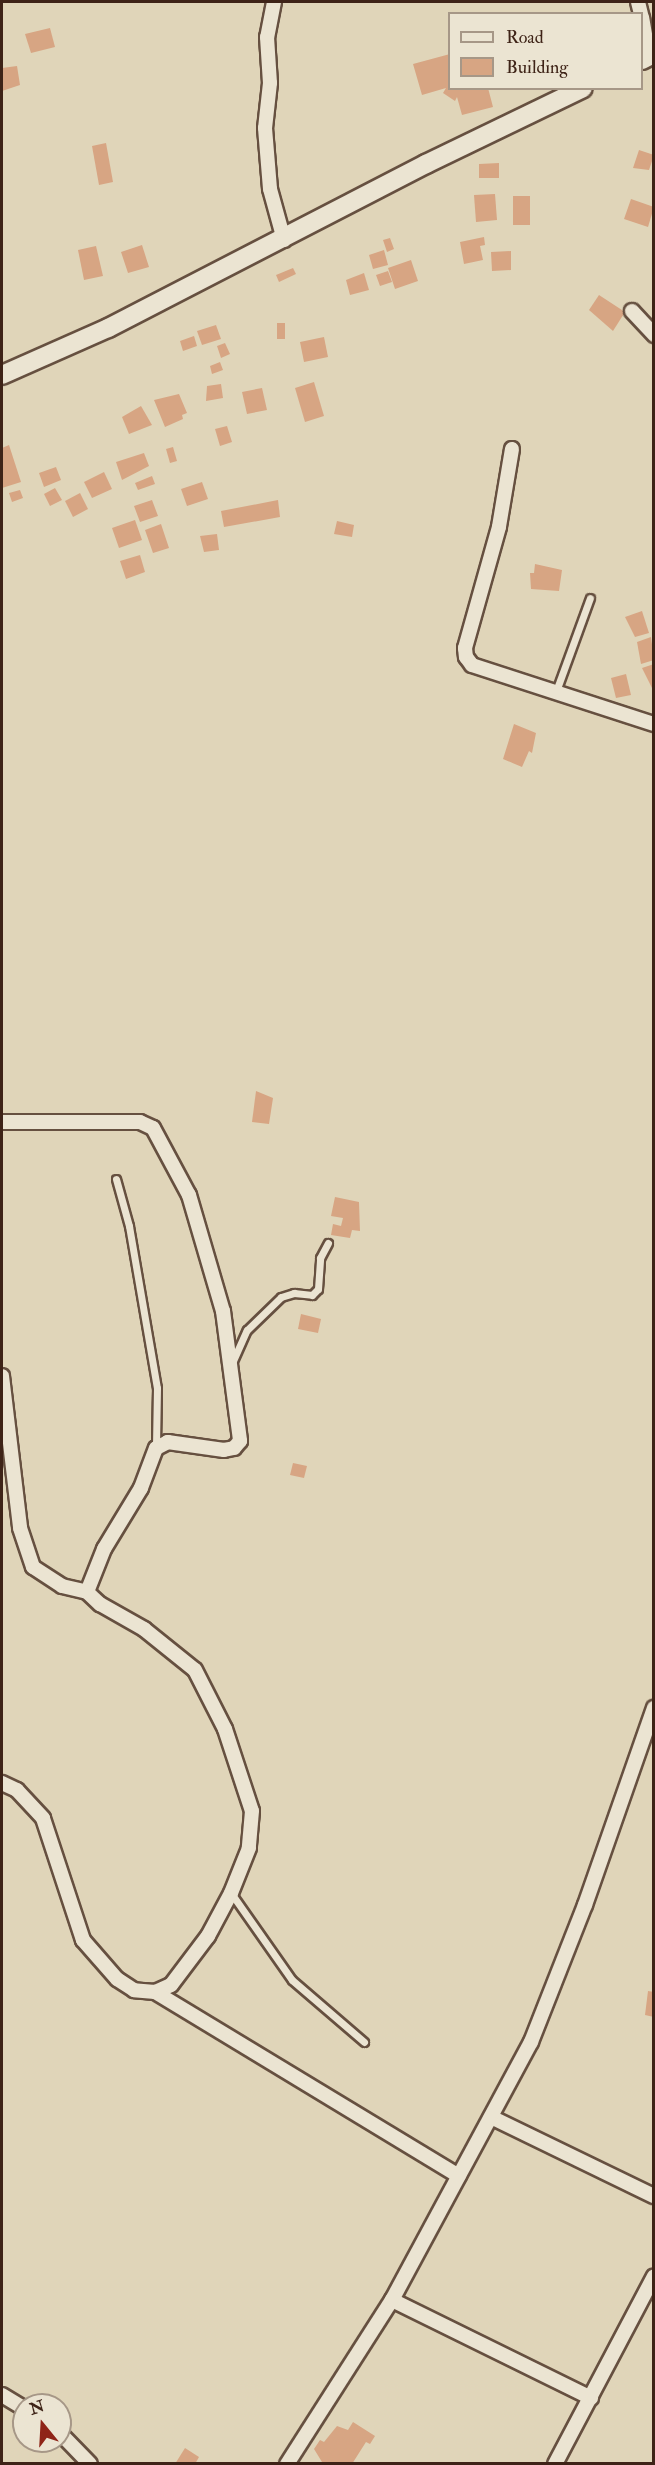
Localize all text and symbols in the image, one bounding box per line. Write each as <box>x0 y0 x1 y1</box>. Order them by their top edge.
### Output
legend <box>448 12 643 90</box>
text: Road <box>506 26 544 49</box>
text: Building <box>506 56 568 79</box>
north arrow <box>12 2393 72 2453</box>
text: N <box>27 2396 47 2420</box>

